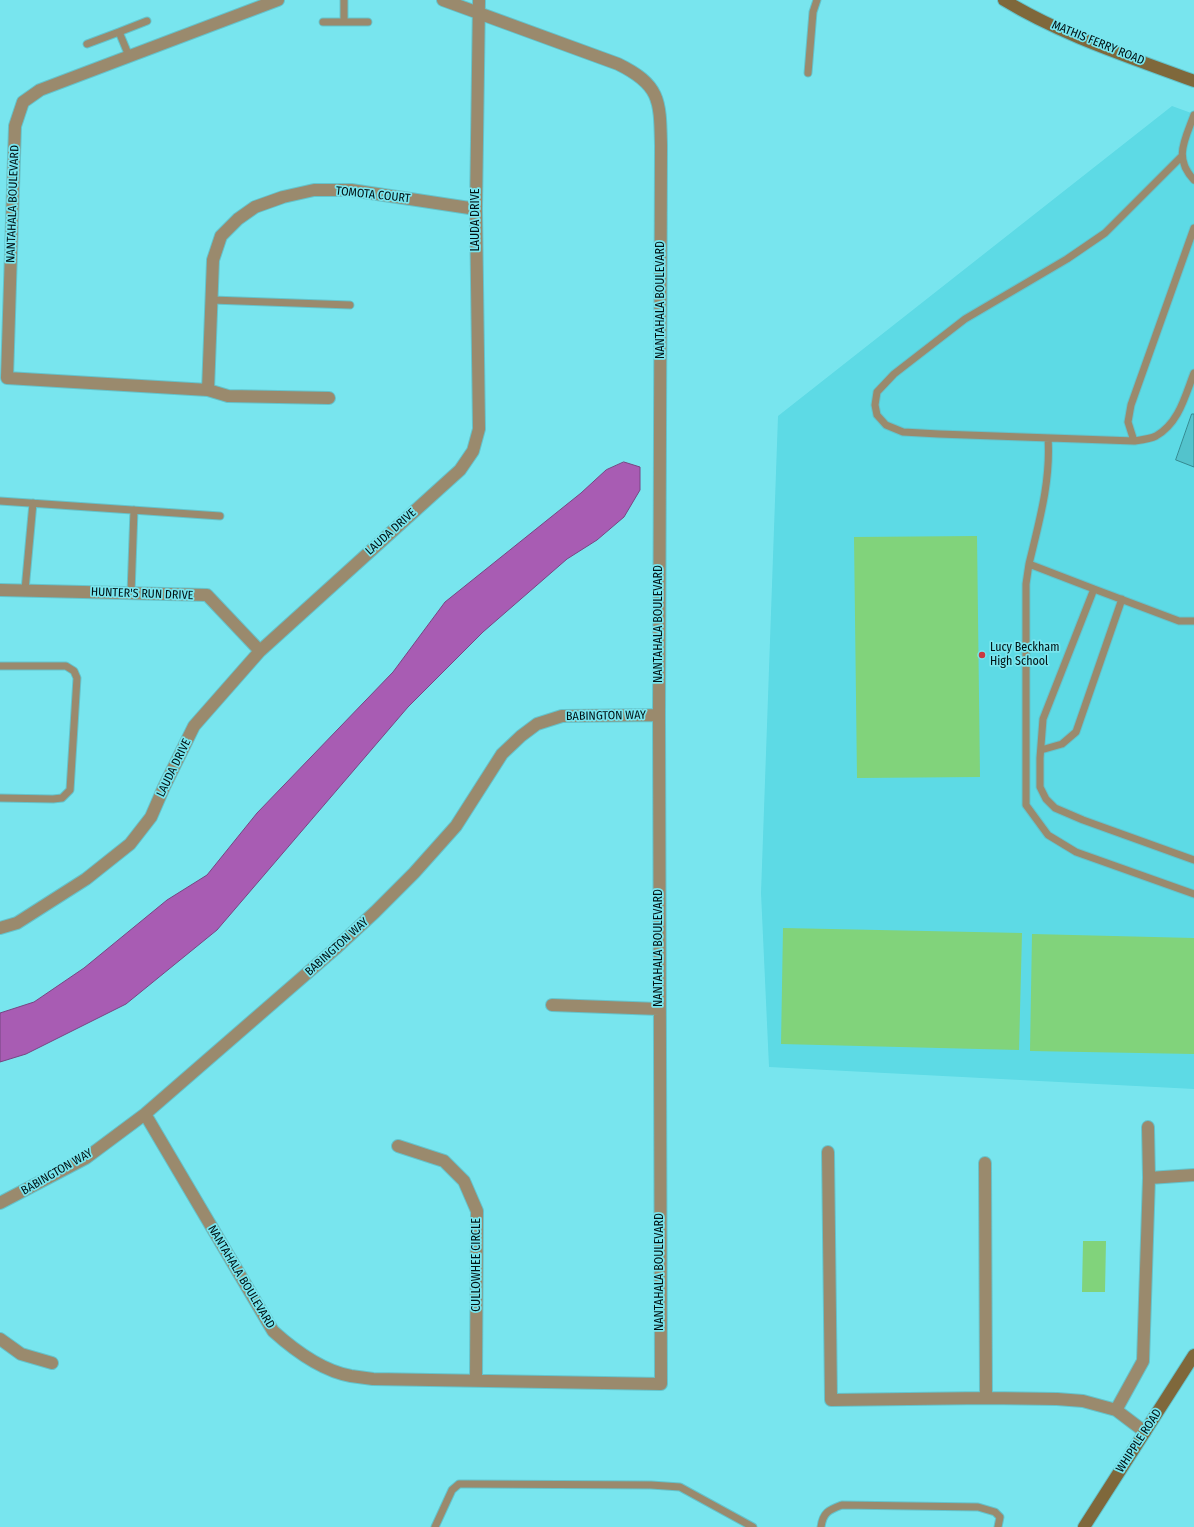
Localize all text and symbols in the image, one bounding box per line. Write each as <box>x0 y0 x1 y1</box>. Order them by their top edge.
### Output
street label: MATHIS FERRY ROAD <box>1050 18 1146 68</box>
street label: NANTAHALA BOULEVARD <box>4 145 22 263</box>
street label: TOMOTA COURT <box>335 184 411 206</box>
street label: LAUDA DRIVE <box>469 189 483 251</box>
street label: NANTAHALA BOULEVARD <box>654 241 668 359</box>
street label: LAUDA DRIVE <box>363 506 419 558</box>
street label: NANTAHALA BOULEVARD <box>652 565 666 683</box>
street label: HUNTER'S RUN DRIVE <box>91 585 193 603</box>
place label: Lucy Beckham High School <box>990 641 1059 669</box>
marker: Lucy Beckham High School <box>977 650 987 660</box>
street label: BABINGTON WAY <box>566 708 646 724</box>
street label: LAUDA DRIVE <box>154 737 194 799</box>
street label: NANTAHALA BOULEVARD <box>652 889 666 1007</box>
street label: BABINGTON WAY <box>302 915 372 979</box>
street label: BABINGTON WAY <box>19 1146 95 1198</box>
street label: NANTAHALA BOULEVARD <box>653 1213 667 1331</box>
street label: CULLOWHEE CIRCLE <box>470 1218 484 1312</box>
street label: NANTAHALA BOULEVARD <box>204 1223 278 1331</box>
street label: WHIPPLE ROAD <box>1113 1407 1165 1475</box>

